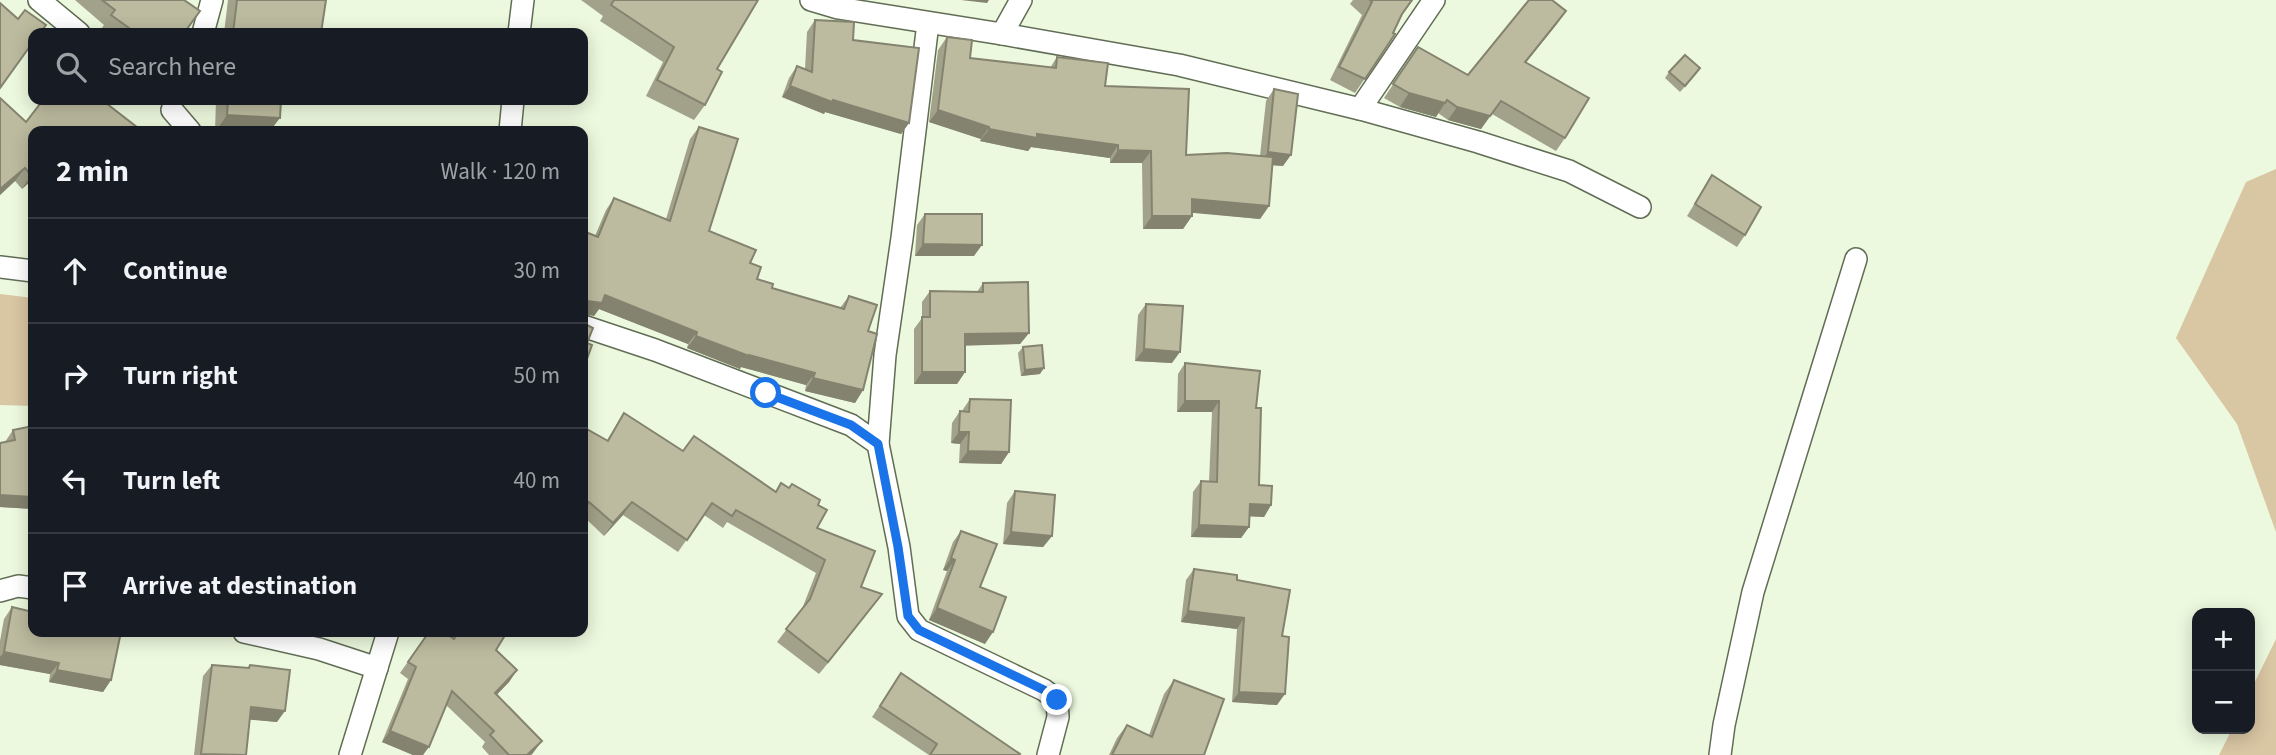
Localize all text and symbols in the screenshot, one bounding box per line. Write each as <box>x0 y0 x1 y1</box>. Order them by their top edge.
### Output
search box <box>28 28 588 105</box>
icon: search <box>52 48 90 86</box>
text: Search here <box>108 48 236 85</box>
text: 2 min <box>56 150 129 193</box>
text: Walk · 120 m <box>441 155 560 188</box>
icon: ahead <box>56 252 94 290</box>
text: Continue <box>123 252 228 289</box>
text: 30 m <box>513 254 560 287</box>
icon: right <box>56 357 94 395</box>
text: Turn right <box>123 357 238 394</box>
text: 50 m <box>513 359 560 392</box>
route start <box>750 377 781 408</box>
icon: left <box>56 462 94 500</box>
text: Turn left <box>123 462 220 499</box>
text: 40 m <box>513 464 560 497</box>
icon: arrive <box>56 567 94 605</box>
text: Arrive at destination <box>123 567 357 604</box>
map controls <box>2192 608 2255 734</box>
button: + <box>2192 608 2255 671</box>
button: − <box>2192 671 2255 734</box>
route end <box>1041 684 1072 715</box>

